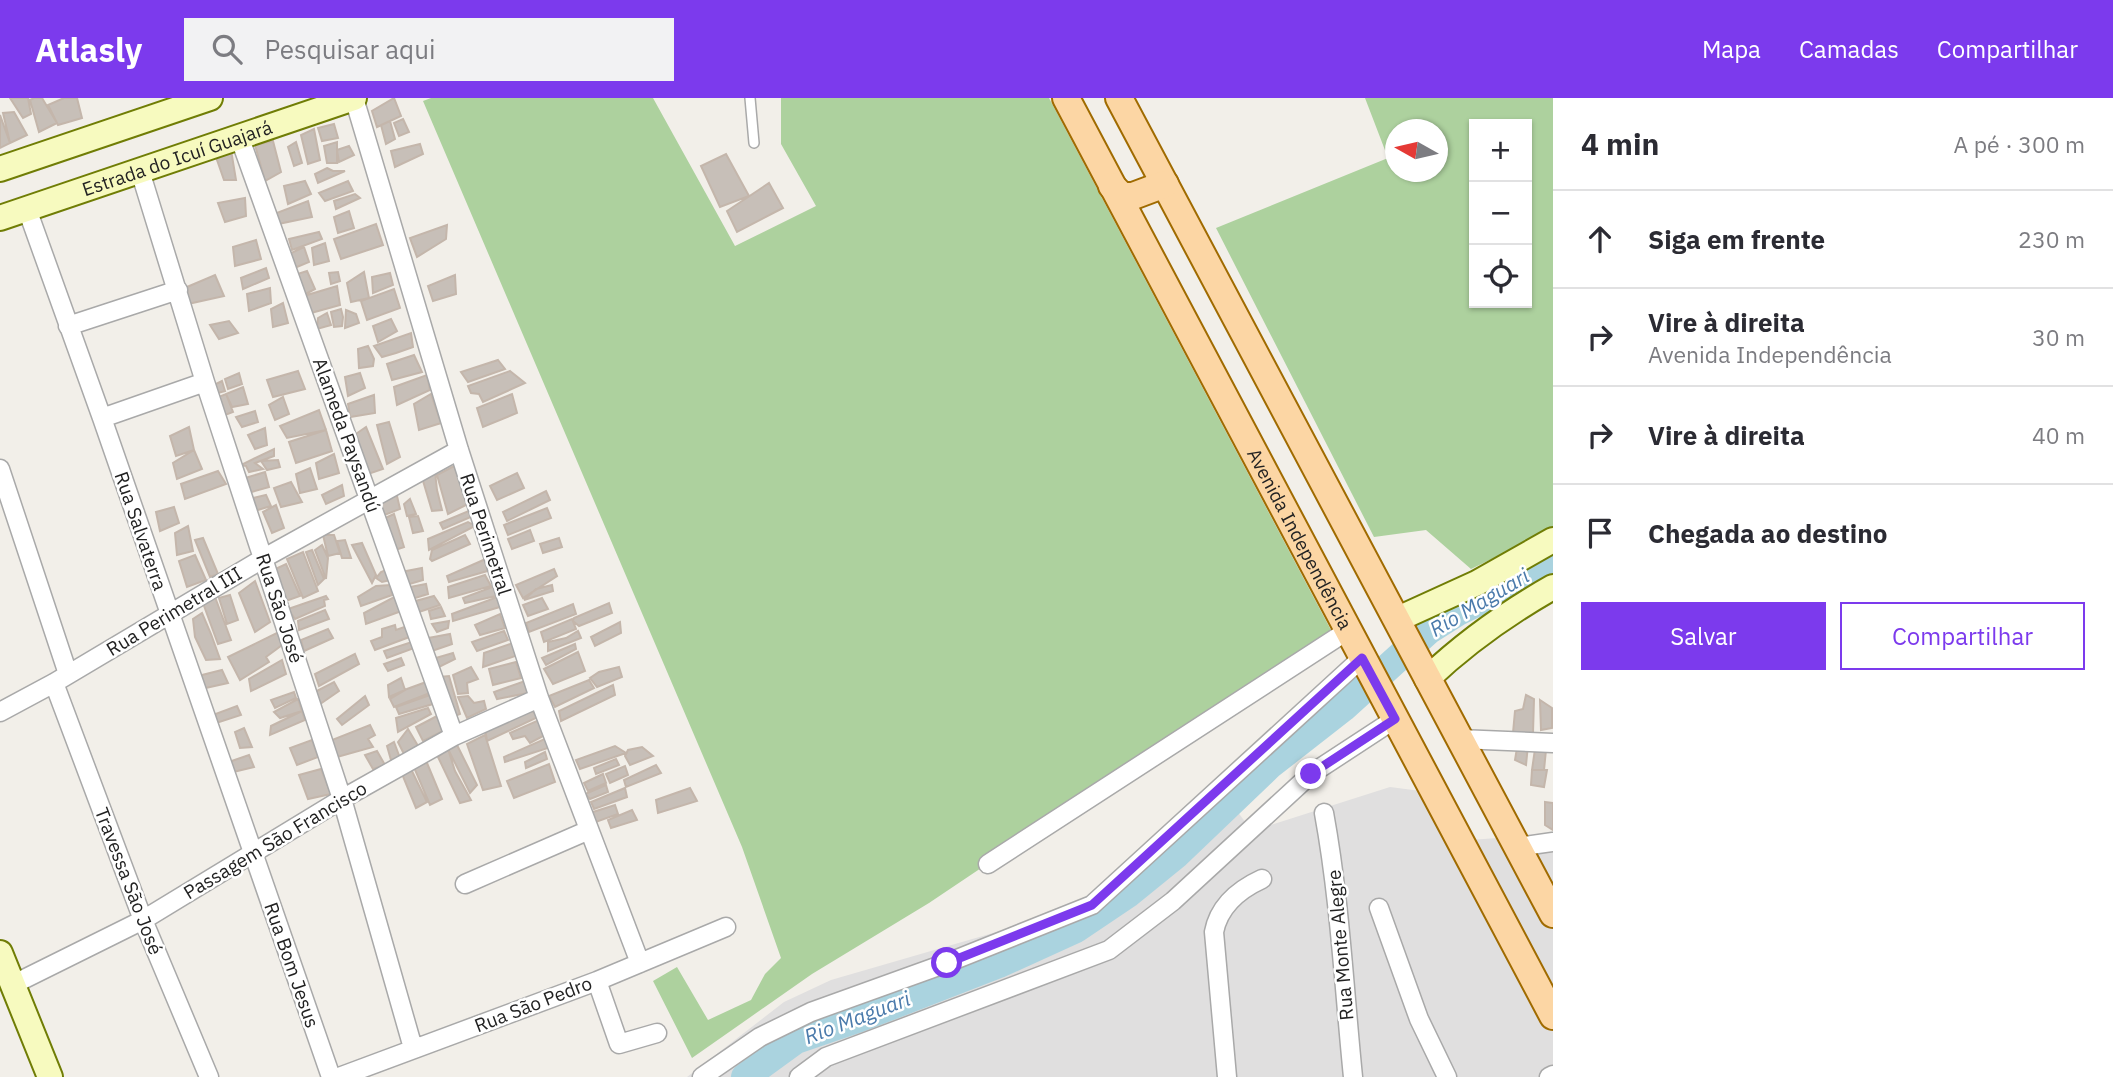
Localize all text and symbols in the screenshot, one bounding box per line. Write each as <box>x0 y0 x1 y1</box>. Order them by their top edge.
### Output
search box <box>184 18 674 81</box>
text: Atlasly <box>35 28 142 71</box>
icon: search <box>208 30 246 68</box>
text: Pesquisar aqui <box>264 32 435 66</box>
text: Mapa <box>1702 33 1761 65</box>
text: Camadas <box>1799 33 1899 65</box>
text: Compartilhar <box>1937 33 2078 65</box>
street label: Estrada do Icuí Guajará <box>79 115 275 201</box>
north arrow <box>1385 119 1448 182</box>
map controls <box>1469 119 1532 308</box>
button: + <box>1469 119 1532 182</box>
text: 4 min <box>1581 124 1659 163</box>
text: A pé · 300 m <box>1954 129 2085 159</box>
button: − <box>1469 182 1532 245</box>
icon: ahead <box>1581 220 1619 258</box>
text: Siga em frente <box>1648 222 1825 256</box>
text: 230 m <box>2018 224 2085 254</box>
button: locate <box>1469 245 1532 308</box>
text: Vire à direita <box>1648 305 1805 339</box>
icon: right <box>1581 318 1619 356</box>
text: 30 m <box>2032 322 2085 352</box>
text: Avenida Independência <box>1648 339 1892 369</box>
street label: Alameda Paysandú <box>308 354 386 516</box>
icon: right <box>1581 416 1619 454</box>
text: Vire à direita <box>1648 418 1805 452</box>
text: 40 m <box>2032 420 2085 450</box>
street label: Avenida Independência <box>1242 444 1358 633</box>
street label: Rua Salvaterra <box>109 468 173 594</box>
street label: Rua Perimetral <box>455 470 517 598</box>
icon: arrive <box>1581 514 1619 552</box>
text: Chegada ao destino <box>1648 516 1887 550</box>
street label: Rua São José <box>251 550 309 666</box>
street label: Rua Perimetral III <box>102 561 246 661</box>
water label: Rio Maguari <box>1424 561 1534 643</box>
button: Salvar <box>1581 602 1826 670</box>
button: Compartilhar <box>1840 602 2085 670</box>
route end <box>1295 758 1326 789</box>
street label: Passagem São Francisco <box>179 776 371 904</box>
street label: Travessa São José <box>90 804 168 958</box>
street label: Rua Monte Alegre <box>1321 869 1359 1021</box>
street label: Rua Bom Jesus <box>259 899 325 1031</box>
route start <box>931 947 962 978</box>
street label: Rua São Pedro <box>471 971 595 1037</box>
water label: Rio Maguari <box>800 984 915 1050</box>

